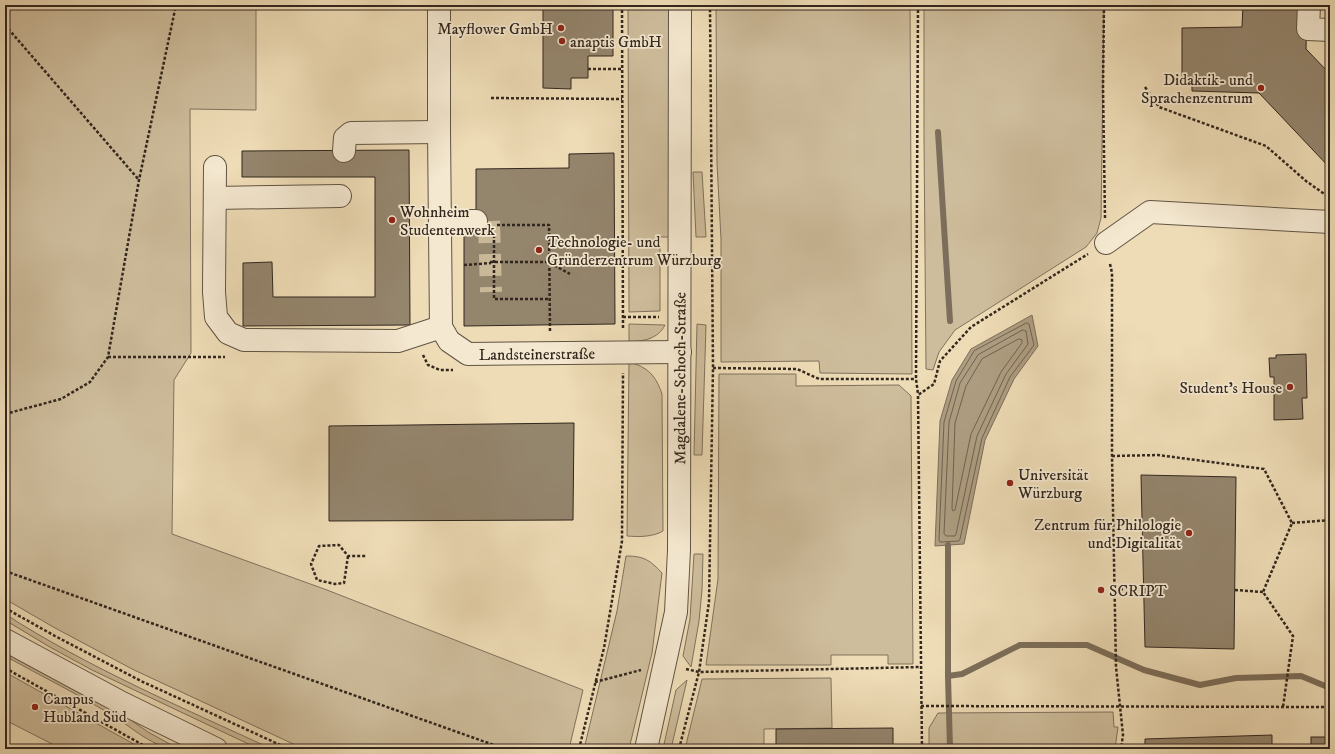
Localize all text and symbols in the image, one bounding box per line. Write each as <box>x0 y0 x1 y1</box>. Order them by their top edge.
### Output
place label: Mayflower GmbH <box>437 19 553 39</box>
marker: Mayflower GmbH <box>556 23 566 33</box>
place label: anaptis GmbH <box>570 32 662 52</box>
marker: anaptis GmbH <box>557 36 567 46</box>
place label: Didaktik- und Sprachenzentrum <box>1141 70 1253 108</box>
marker: Didaktik- und Sprachenzentrum <box>1256 83 1266 93</box>
place label: Wohnheim Studentenwerk <box>399 202 495 240</box>
marker: Wohnheim Studentenwerk <box>387 215 397 225</box>
place label: Technologie- und Gründerzentrum Würzburg <box>547 232 721 270</box>
marker: Technologie- und Gründerzentrum Würzburg <box>534 245 544 255</box>
street label: Magdalene-Schoch-Straße <box>670 292 690 465</box>
street label: Landsteinerstraße <box>479 344 595 365</box>
place label: Student's House <box>1179 378 1282 398</box>
marker: Student's House <box>1285 382 1295 392</box>
place label: Universität Würzburg <box>1017 465 1089 503</box>
marker: Universität Würzburg <box>1005 478 1015 488</box>
place label: Zentrum für Philologie und Digitalität <box>1034 515 1181 553</box>
marker: Zentrum für Philologie und Digitalität <box>1184 528 1194 538</box>
place label: SCRIPT <box>1109 581 1167 601</box>
marker: SCRIPT <box>1096 585 1106 595</box>
place label: Campus Hubland Süd <box>43 689 127 727</box>
marker: Campus Hubland Süd <box>30 702 40 712</box>

